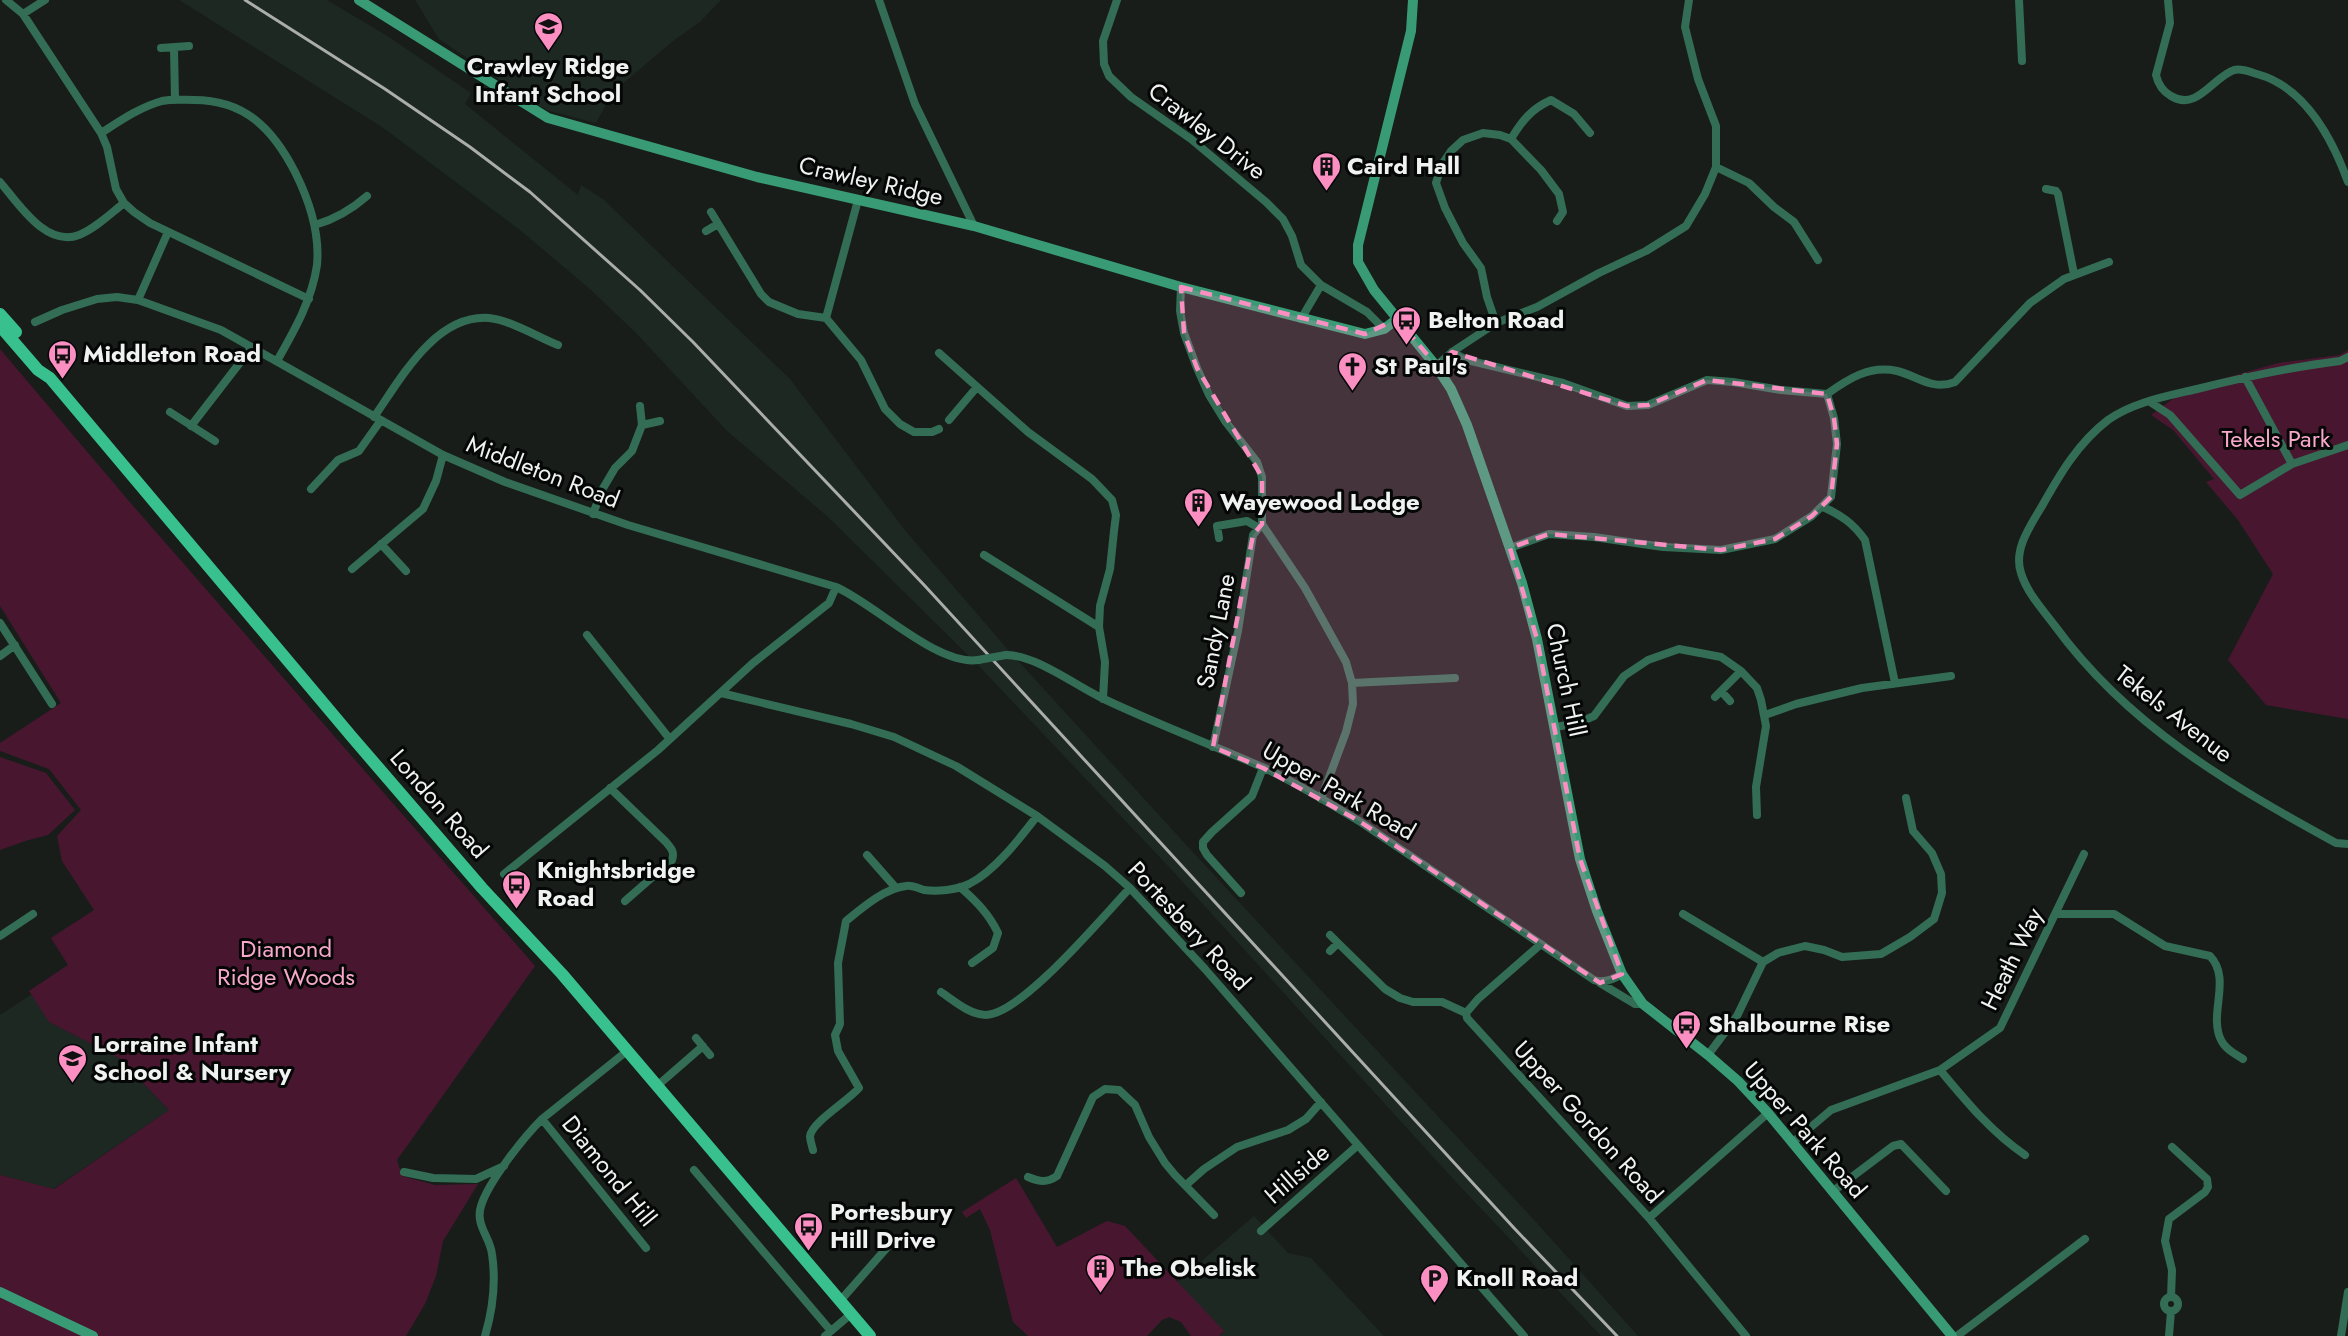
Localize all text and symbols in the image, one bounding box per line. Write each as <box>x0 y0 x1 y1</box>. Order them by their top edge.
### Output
school or university icon: Crawley Ridge Infant School <box>532 10 564 52</box>
place label: Crawley Ridge Infant School <box>467 48 629 111</box>
street label: Crawley Drive <box>1141 73 1274 188</box>
street label: Crawley Ridge <box>796 147 947 214</box>
place label: Caird Hall <box>1347 148 1460 183</box>
building icon: Caird Hall <box>1310 150 1342 192</box>
place label: Belton Road <box>1428 302 1564 337</box>
bus stop icon: Belton Road <box>1391 304 1423 346</box>
place label: Middleton Road <box>83 336 261 371</box>
bus stop icon: Middleton Road <box>46 338 78 380</box>
place label: St Paul's <box>1374 348 1467 383</box>
church icon: St Paul's <box>1337 350 1369 392</box>
park label: Tekels Park <box>2222 421 2331 456</box>
street label: Middleton Road <box>462 426 625 517</box>
place label: Wayewood Lodge <box>1220 484 1420 519</box>
building icon: Wayewood Lodge <box>1183 486 1215 528</box>
street label: Sandy Lane <box>1187 571 1244 691</box>
street label: Church Hill <box>1537 620 1596 740</box>
street label: Tekels Avenue <box>2108 656 2241 771</box>
street label: Upper Park Road <box>1256 732 1422 849</box>
street label: London Road <box>382 741 497 866</box>
place label: Knightsbridge Road <box>537 852 696 915</box>
street label: Portesbery Road <box>1120 853 1259 998</box>
bus stop icon: Knightsbridge Road <box>500 868 532 910</box>
street label: Heath Way <box>1972 901 2052 1016</box>
park label: Diamond Ridge Woods <box>217 931 355 994</box>
place label: Shalbourne Rise <box>1708 1006 1890 1041</box>
bus stop icon: Shalbourne Rise <box>1671 1008 1703 1050</box>
place label: Lorraine Infant School & Nursery <box>93 1026 292 1089</box>
street label: Upper Gordon Road <box>1506 1032 1671 1211</box>
school or university icon: Lorraine Infant School & Nursery <box>56 1042 88 1084</box>
street label: Upper Park Road <box>1736 1053 1875 1206</box>
street label: Diamond Hill <box>554 1108 665 1234</box>
street label: Hillside <box>1256 1135 1337 1212</box>
place label: Portesbury Hill Drive <box>830 1194 953 1257</box>
bus stop icon: Portesbury Hill Drive <box>793 1210 825 1252</box>
place label: The Obelisk <box>1122 1250 1256 1285</box>
building icon: The Obelisk <box>1085 1252 1117 1294</box>
place label: Knoll Road <box>1456 1260 1578 1295</box>
parking icon: Knoll Road <box>1419 1262 1451 1304</box>

